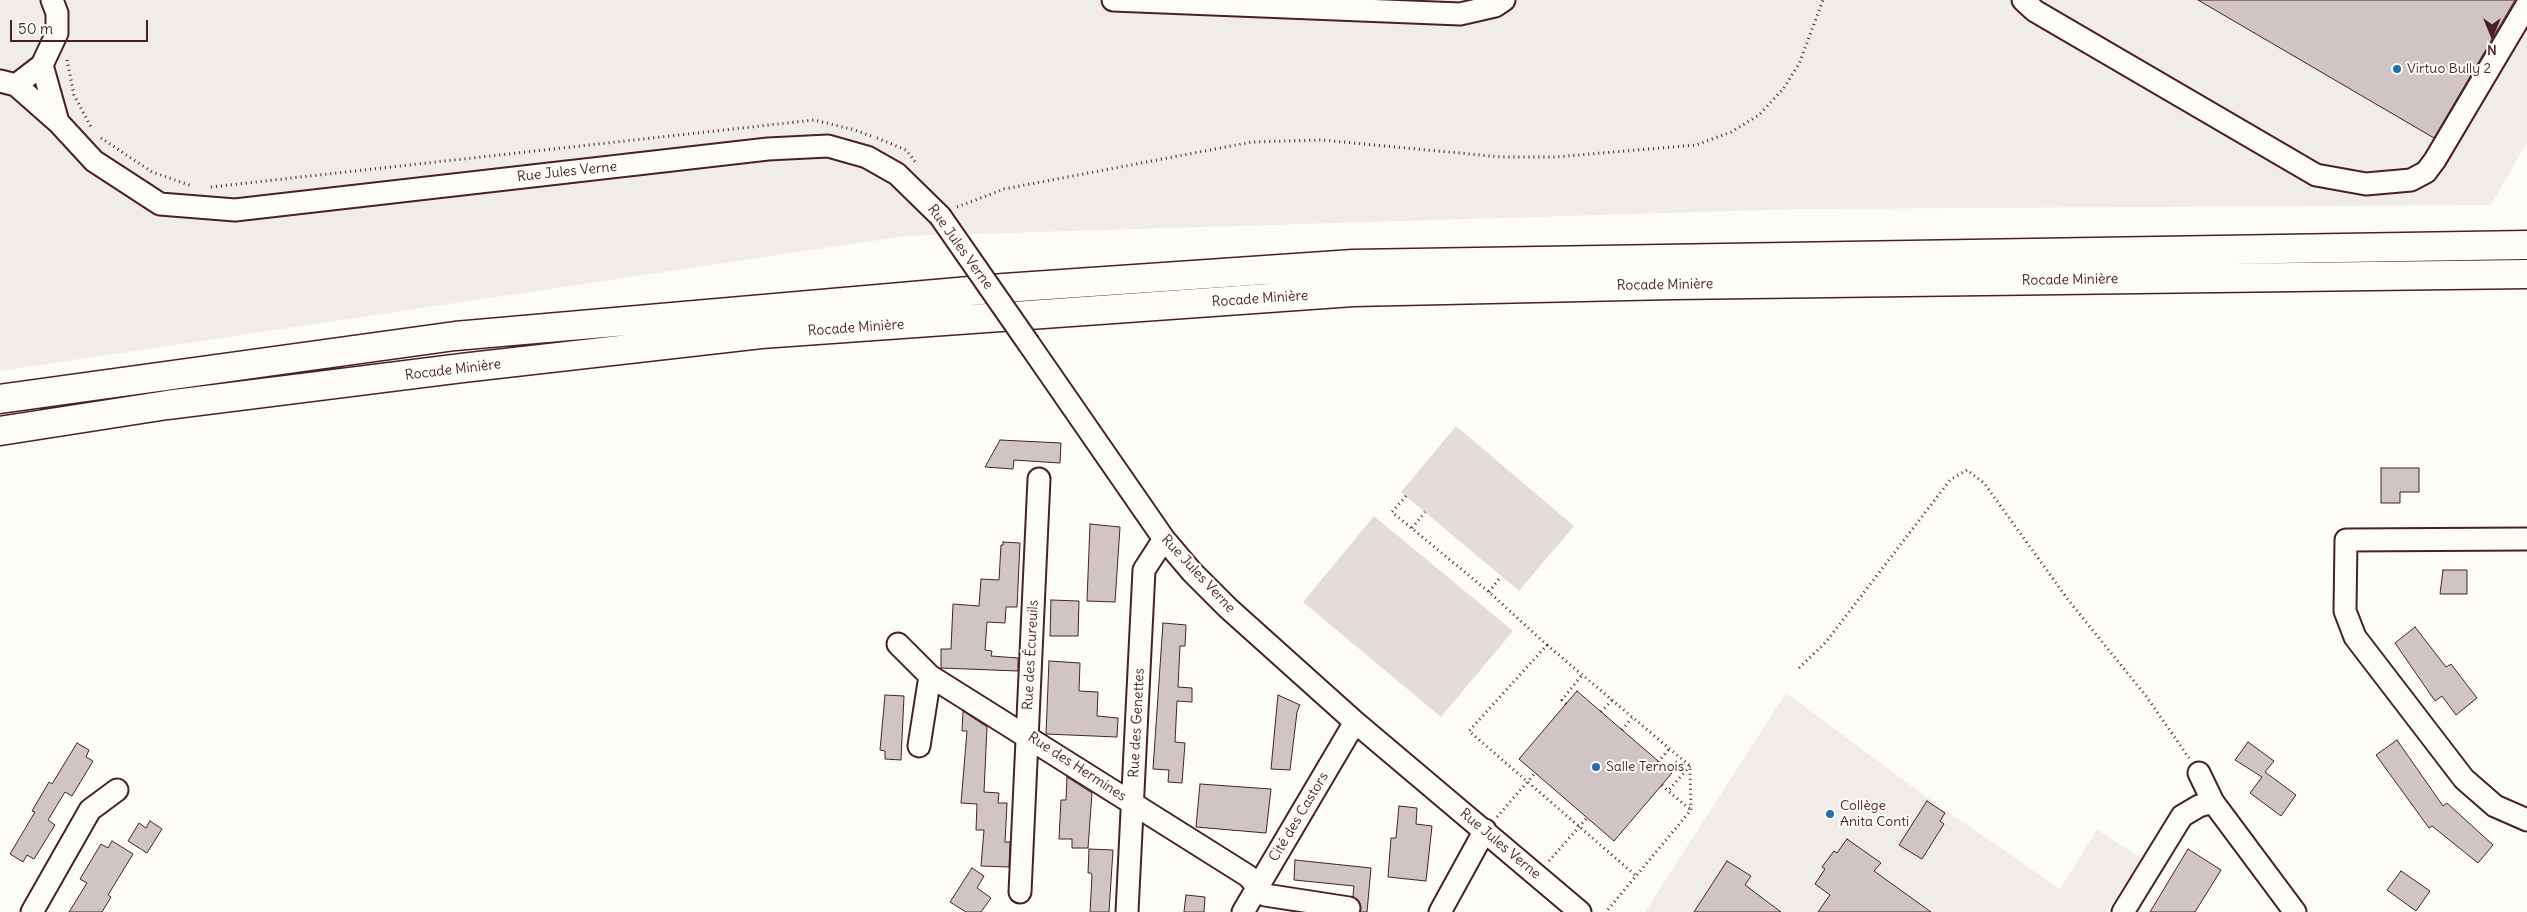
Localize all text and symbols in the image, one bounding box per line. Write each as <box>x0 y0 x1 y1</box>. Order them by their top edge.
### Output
scale bar <box>12 10 150 42</box>
north arrow <box>2467 10 2517 60</box>
text: 50 m <box>18 19 53 38</box>
text: N <box>2487 41 2497 59</box>
place label: Virtuo Bully 2 <box>2407 61 2491 77</box>
marker: Virtuo Bully 2 <box>2391 63 2403 75</box>
street label: Rue Jules Verne <box>516 158 618 186</box>
street label: Rue Jules Verne <box>924 201 996 293</box>
street label: Rocade Minière <box>2022 271 2118 289</box>
street label: Rocade Minière <box>1617 276 1713 294</box>
street label: Rocade Minière <box>1211 287 1309 311</box>
street label: Rocade Minière <box>807 316 905 340</box>
street label: Rocade Minière <box>404 356 502 384</box>
street label: Rue Jules Verne <box>1158 531 1238 617</box>
street label: Rue des Écureuils <box>1020 600 1042 710</box>
street label: Rue des Genettes <box>1126 668 1148 778</box>
street label: Rue des Hermines <box>1025 729 1129 805</box>
place label: Salle Ternois <box>1606 759 1684 775</box>
marker: Salle Ternois <box>1590 761 1602 773</box>
street label: Cité des Castors <box>1266 769 1332 865</box>
place label: Collège Anita Conti <box>1840 798 1909 830</box>
street label: Rue Jules Verne <box>1456 805 1544 883</box>
marker: Collège Anita Conti <box>1824 808 1836 820</box>

